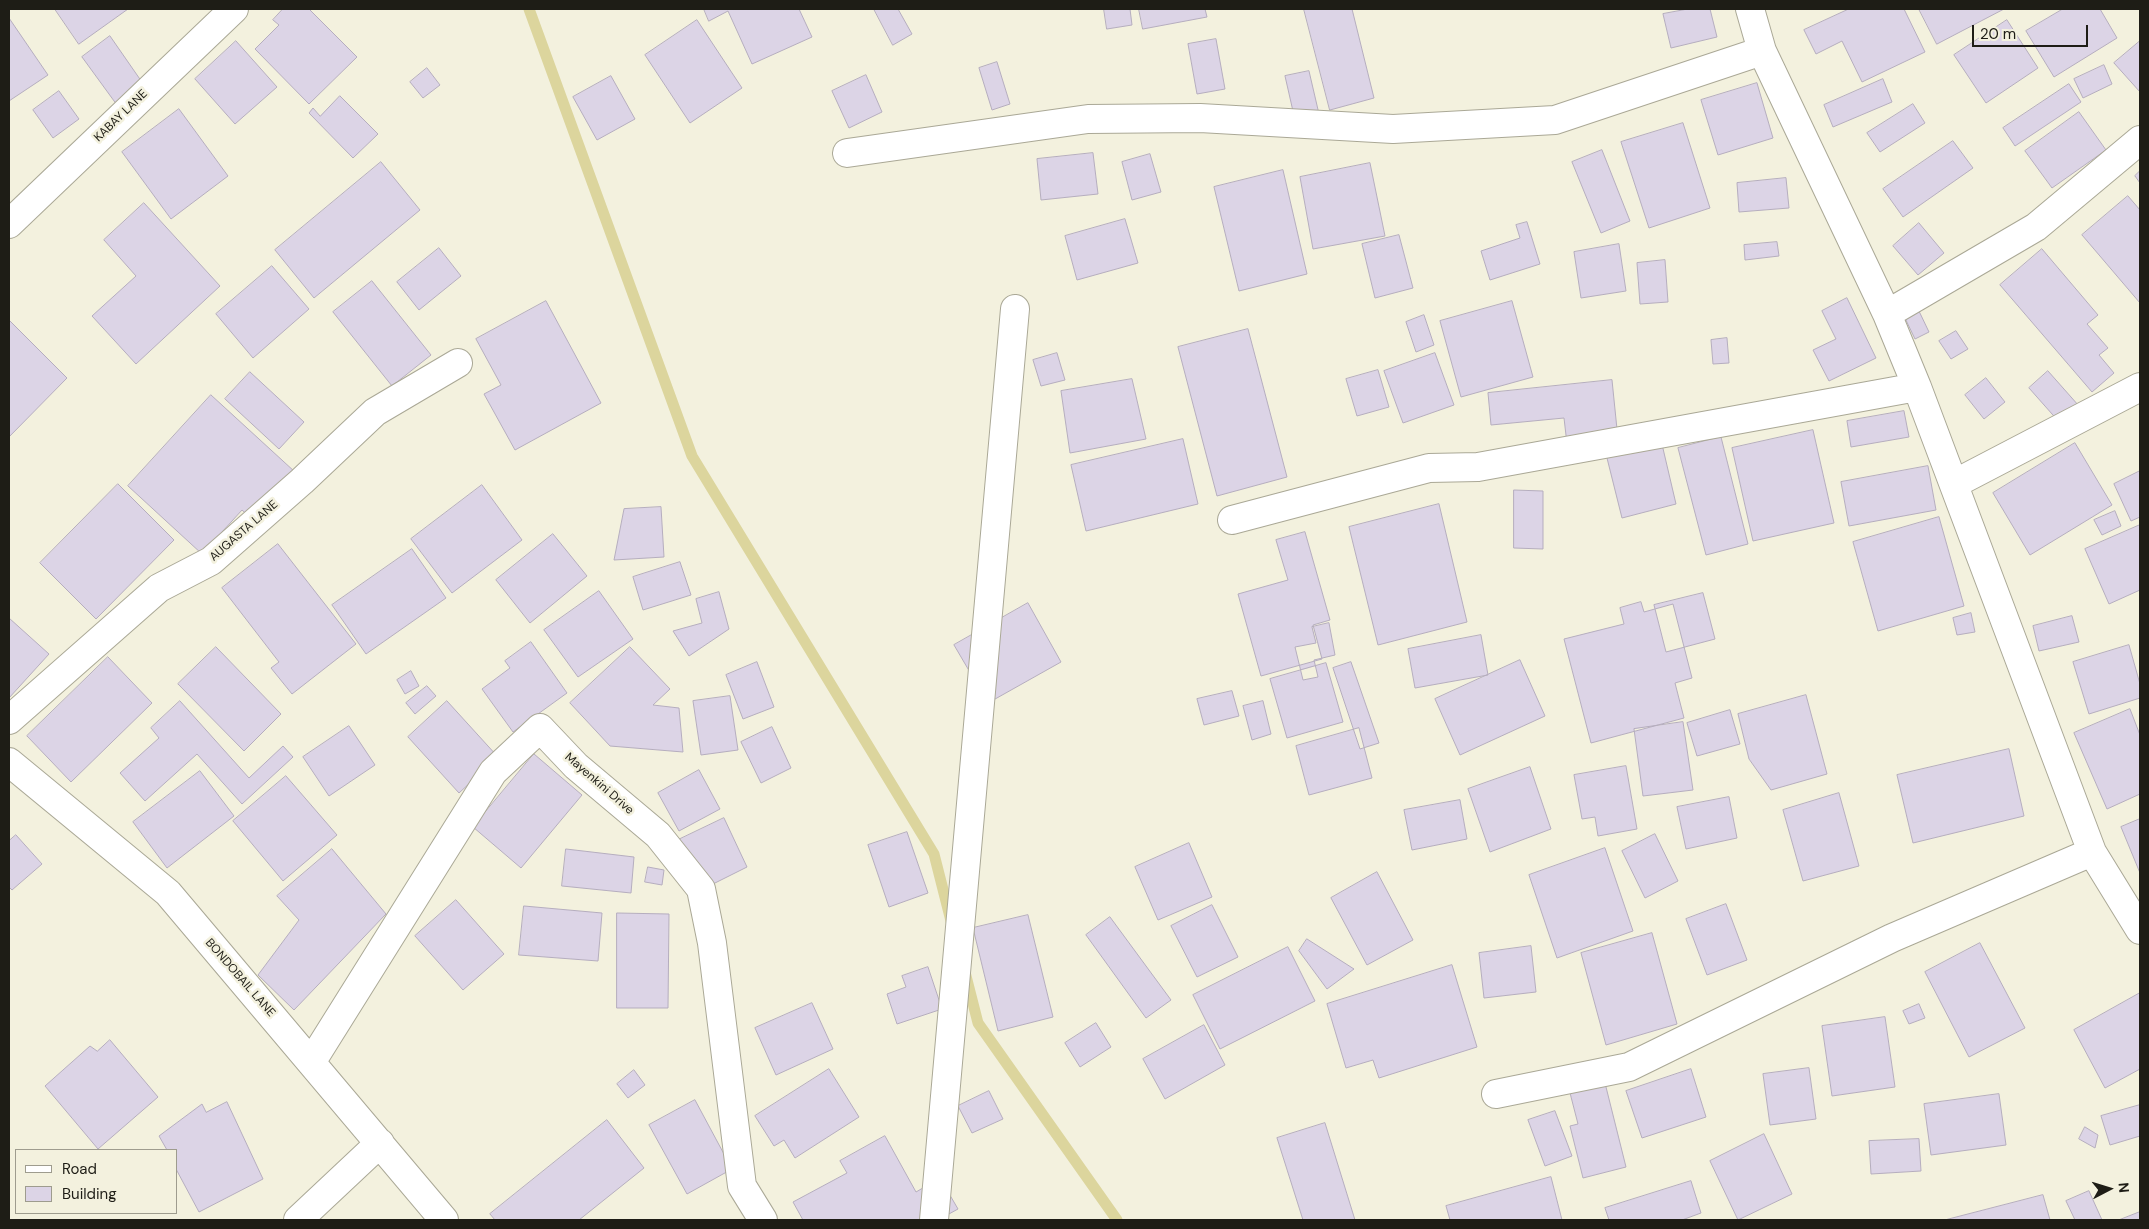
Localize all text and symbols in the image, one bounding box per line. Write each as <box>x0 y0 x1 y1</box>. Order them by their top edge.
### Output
scale bar <box>1974 15 2090 47</box>
text: 20 m <box>1980 24 2016 44</box>
street label: KABAY LANE <box>91 87 151 145</box>
street label: AUGASTA LANE <box>207 497 281 565</box>
street label: Mayenkini Drive <box>562 750 636 818</box>
street label: BONDOBAIL LANE <box>202 936 278 1020</box>
legend <box>15 1149 178 1214</box>
text: Road <box>62 1159 97 1179</box>
north arrow <box>2084 1164 2134 1214</box>
text: N <box>2115 1182 2133 1194</box>
text: Building <box>62 1184 117 1204</box>

